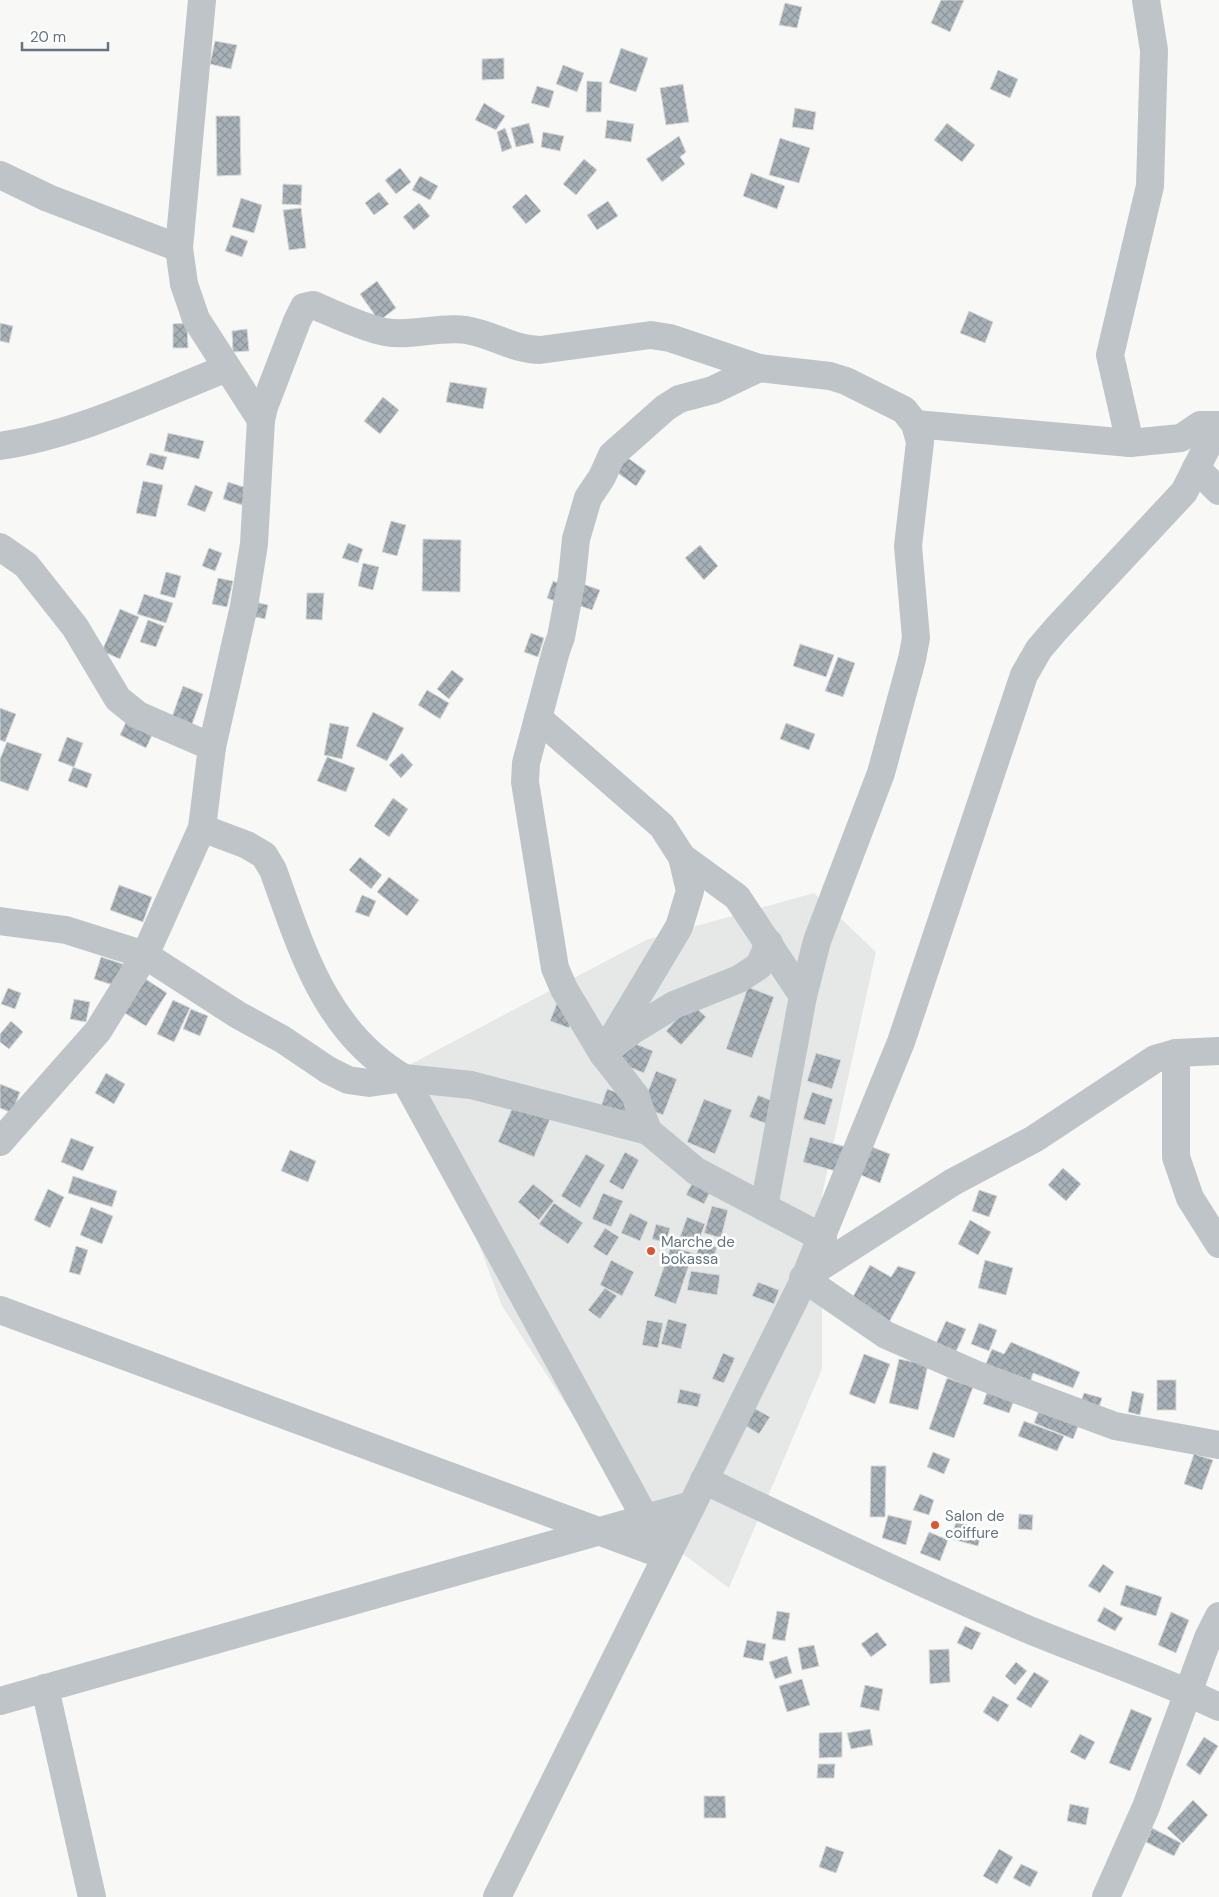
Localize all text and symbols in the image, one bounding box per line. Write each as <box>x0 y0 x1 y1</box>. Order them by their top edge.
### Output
scale bar <box>22 20 109 52</box>
text: 20 m <box>30 27 66 47</box>
place label: Marche de bokassa <box>661 1232 735 1269</box>
marker: Marche de bokassa <box>645 1245 657 1257</box>
place label: Salon de coiffure <box>945 1506 1005 1543</box>
marker: Salon de coiffure <box>929 1519 941 1531</box>

